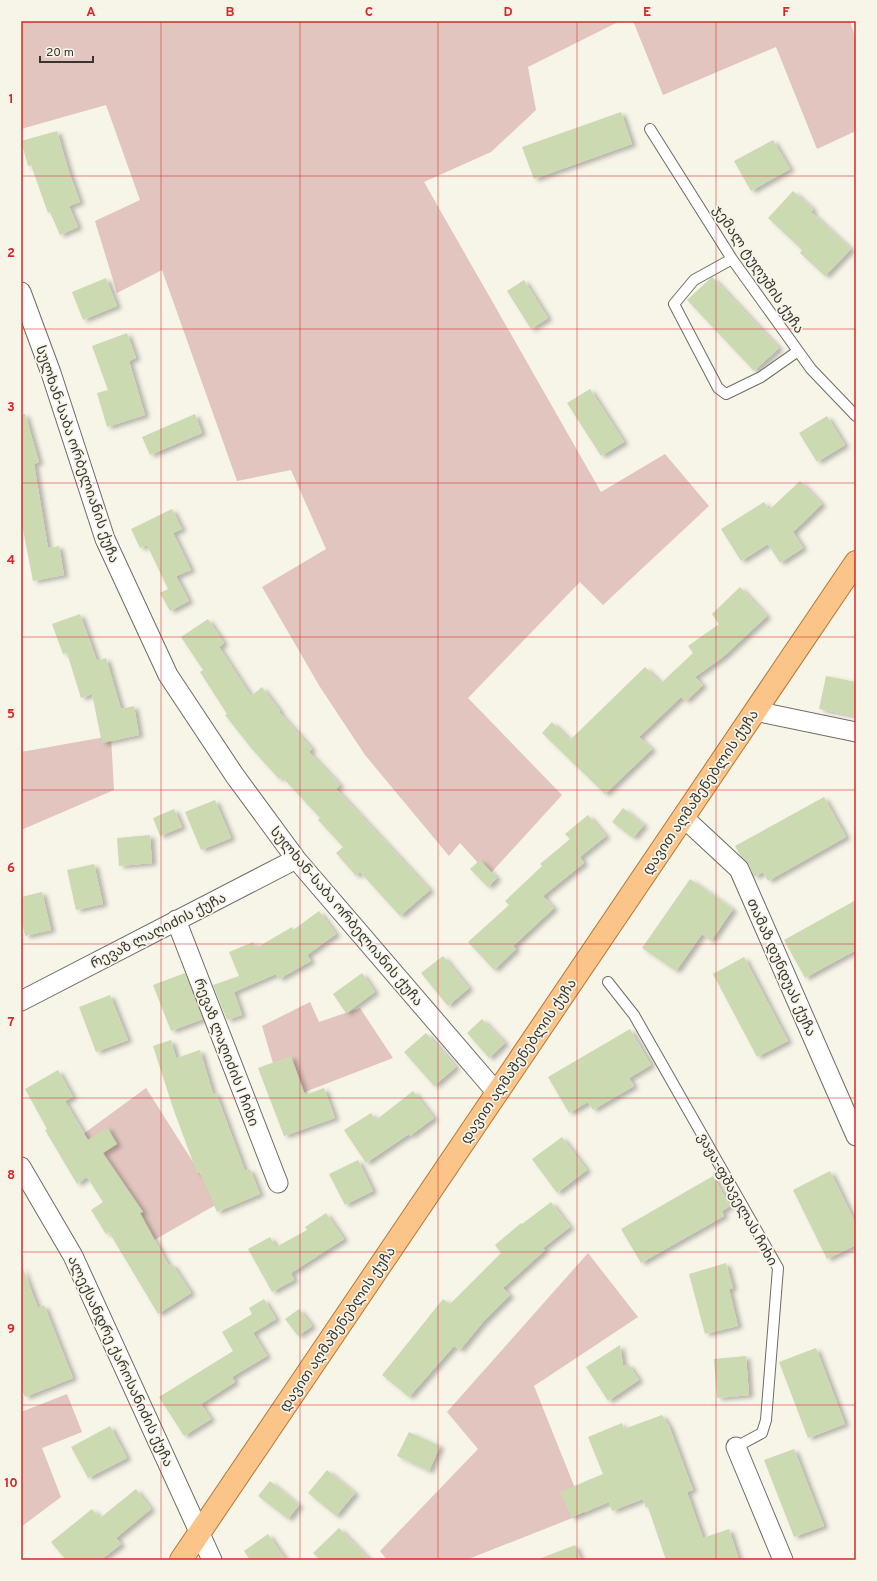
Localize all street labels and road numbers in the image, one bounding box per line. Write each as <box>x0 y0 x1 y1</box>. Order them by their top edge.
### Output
street label: ჯემალ ტუღუშის ქუჩა <box>709 203 807 337</box>
street label: სულხან-საბა ორბელიანის ქუჩა <box>31 344 122 565</box>
street label: დავით აღმაშენებლის ქუჩა <box>640 707 763 879</box>
street label: სულხან-საბა ორბელიანის ქუჩა <box>266 824 426 1010</box>
street label: რევაზ ლაღიძის ქუჩა <box>88 890 229 973</box>
street label: თამაზ დუნდუას ქუჩა <box>742 896 819 1039</box>
street label: რევაზ ლაღიძის I ჩიხი <box>190 976 262 1129</box>
street label: დავით აღმაშენებლის ქუჩა <box>458 976 581 1148</box>
street label: ვაჟა-ფშაველას ჩიხი <box>693 1130 780 1269</box>
street label: დავით აღმაშენებლის ქუჩა <box>277 1244 400 1416</box>
street label: ალექსანდრე ქაროსანიძის ქუჩა <box>63 1253 176 1470</box>

